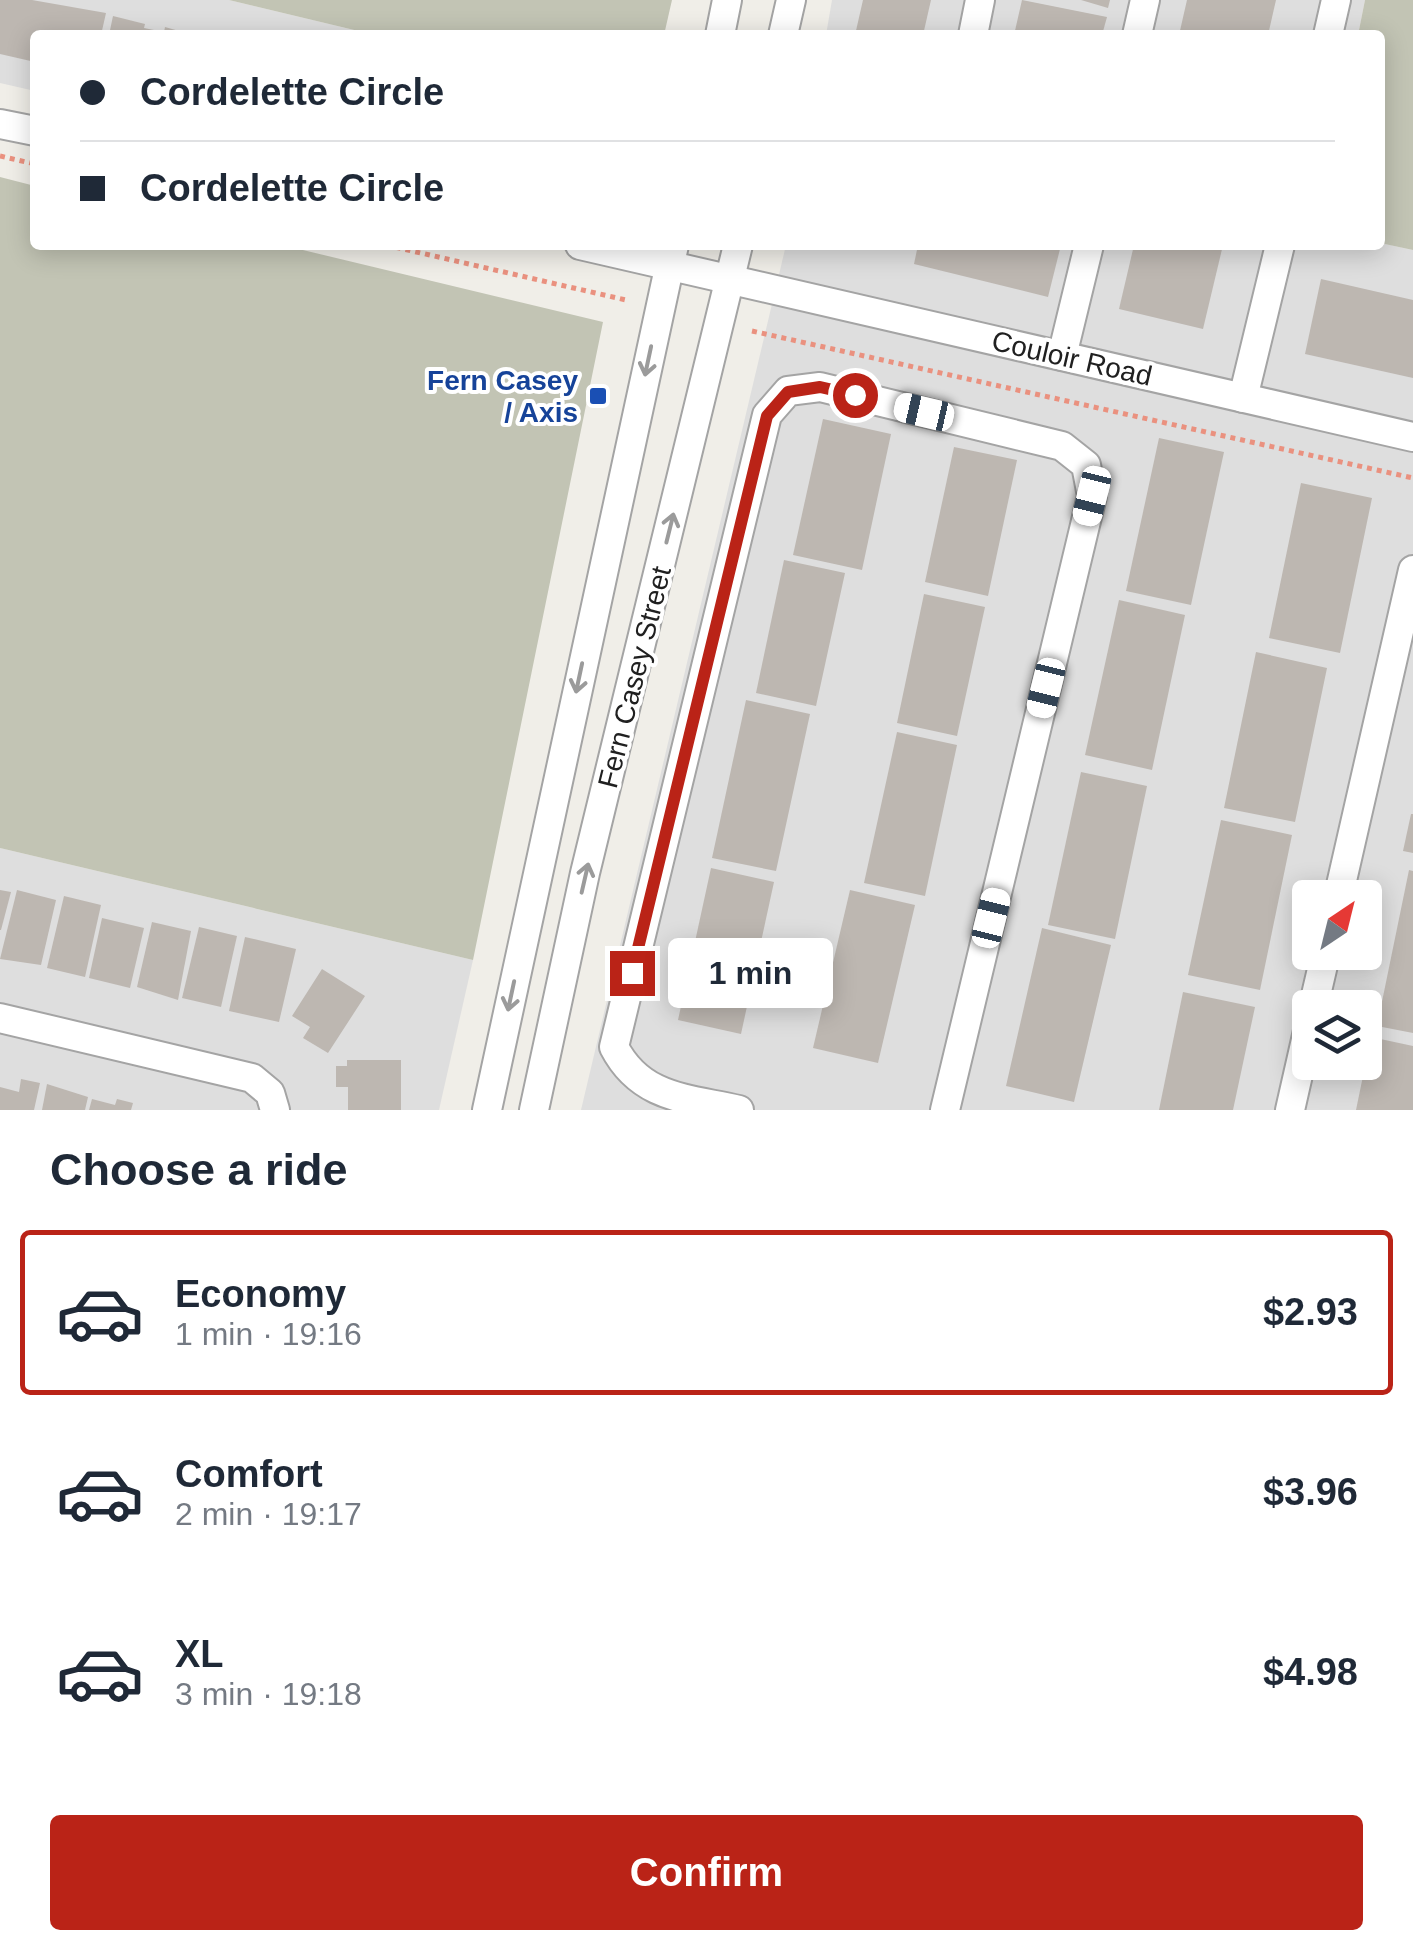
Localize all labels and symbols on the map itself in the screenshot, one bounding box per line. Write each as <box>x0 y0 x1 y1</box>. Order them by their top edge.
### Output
street label: Couloir Road <box>989 325 1155 392</box>
one-way arrow <box>638 344 656 376</box>
place label: Fern Casey / Axis <box>427 365 578 428</box>
route start <box>833 373 878 418</box>
marker: Fern Casey / Axis <box>587 385 609 407</box>
car <box>891 391 957 433</box>
car <box>1070 463 1114 529</box>
one-way arrow <box>662 513 680 545</box>
street label: Fern Casey Street <box>592 563 677 791</box>
car <box>1024 655 1068 721</box>
one-way arrow <box>569 661 587 693</box>
one-way arrow <box>576 863 595 895</box>
north arrow <box>1292 880 1382 970</box>
car <box>969 885 1013 951</box>
callout: 1 min <box>667 938 832 1008</box>
route end <box>610 951 655 996</box>
one-way arrow <box>500 979 519 1011</box>

